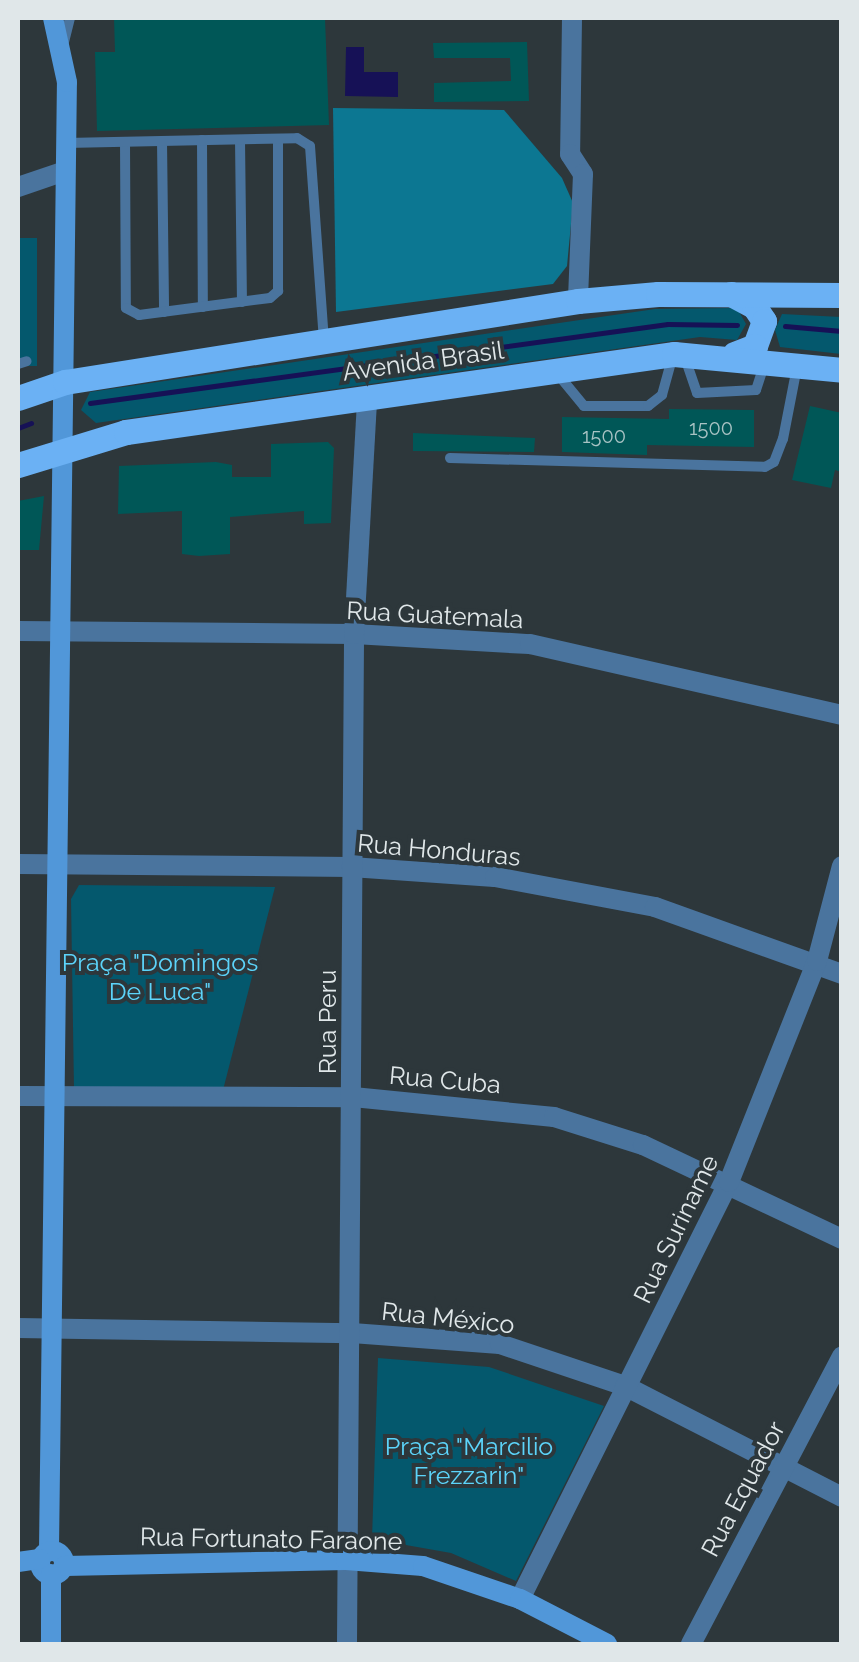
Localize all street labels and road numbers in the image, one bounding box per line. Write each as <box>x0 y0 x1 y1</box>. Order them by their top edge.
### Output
street label: Avenida Brasil <box>340 335 506 387</box>
street label: Rua Guatemala <box>346 595 524 635</box>
street label: Rua Honduras <box>356 828 522 872</box>
street label: Rua Peru <box>312 970 342 1074</box>
street label: Rua Cuba <box>388 1060 502 1100</box>
street label: Rua Suriname <box>627 1150 725 1308</box>
street label: Rua México <box>380 1296 516 1340</box>
street label: Rua Equador <box>695 1416 791 1562</box>
street label: Rua Fortunato Faraone <box>140 1522 402 1556</box>

